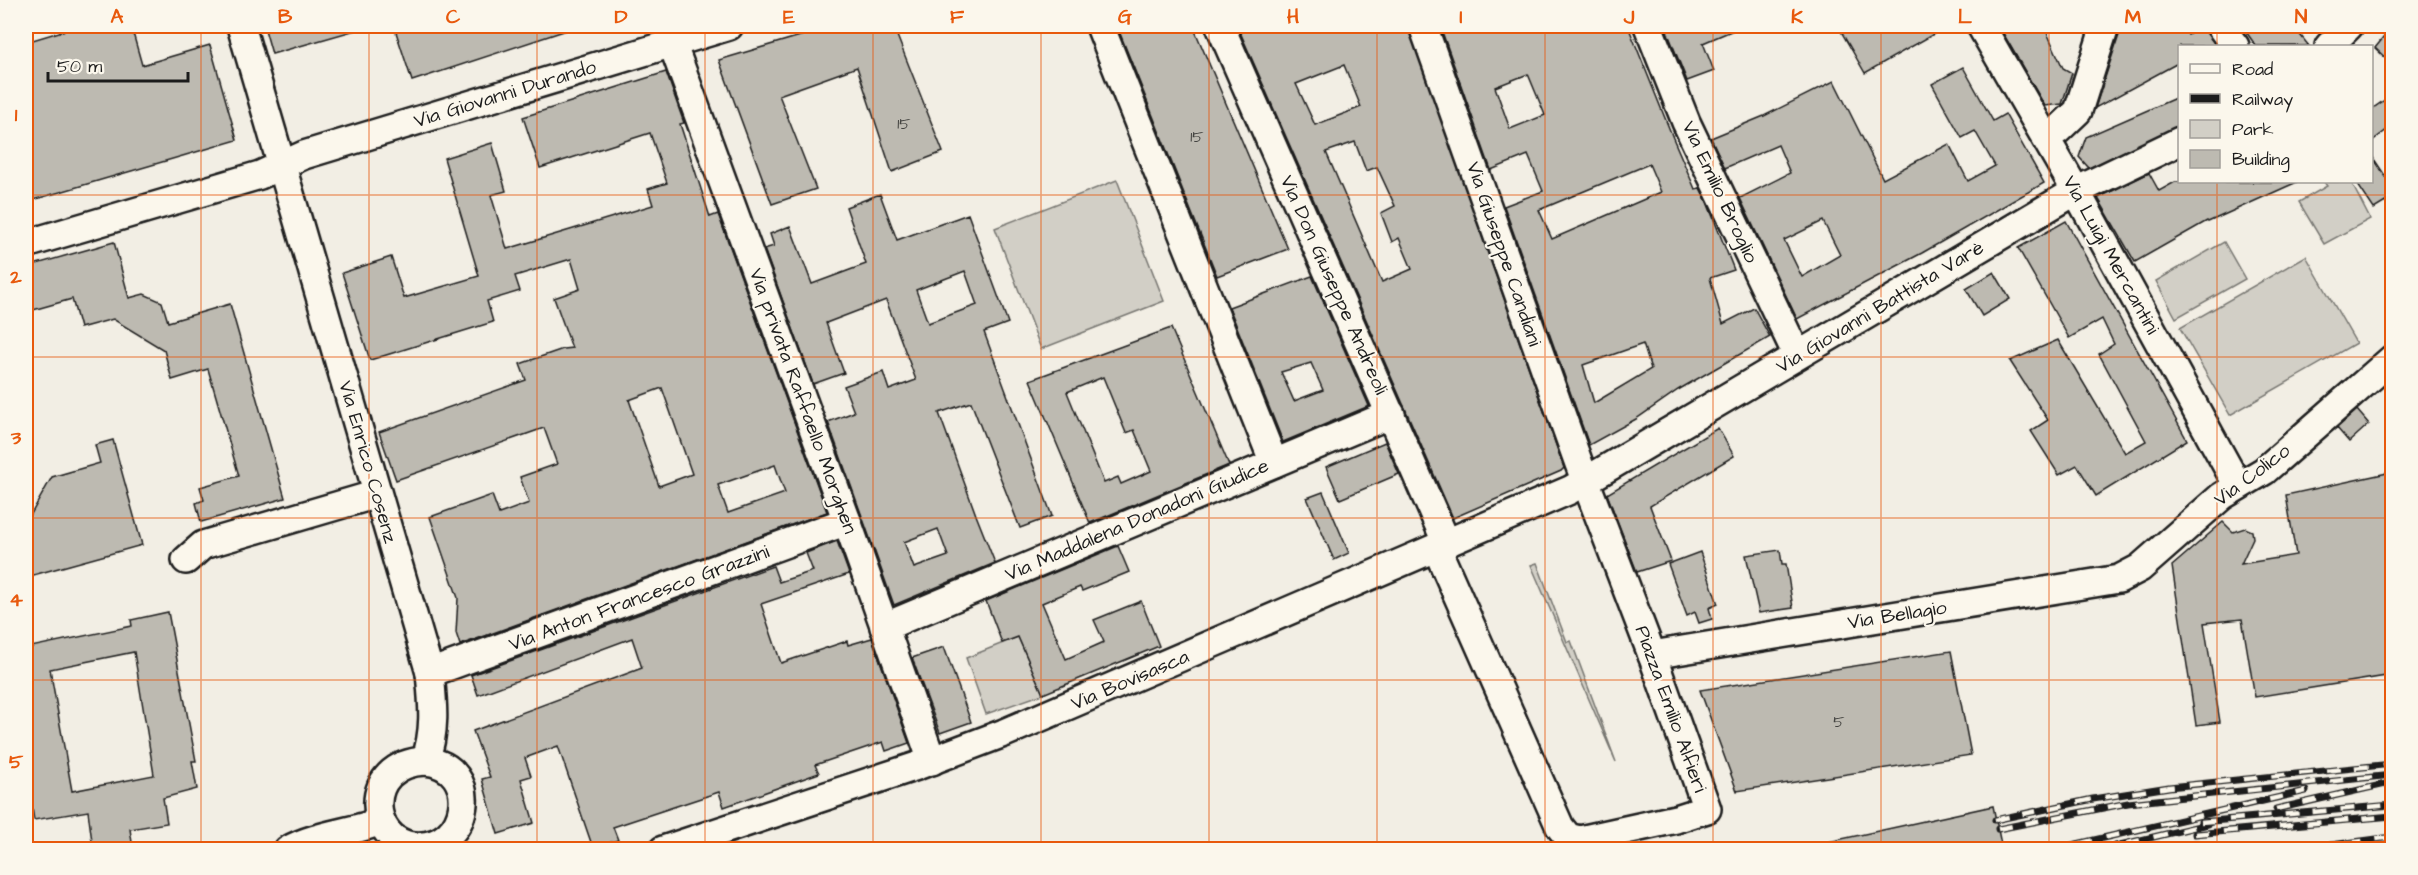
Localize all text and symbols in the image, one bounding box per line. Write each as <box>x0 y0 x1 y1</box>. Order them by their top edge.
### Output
text: A <box>111 3 124 31</box>
text: B <box>278 3 293 31</box>
text: C <box>446 3 461 31</box>
text: D <box>615 3 628 31</box>
text: E <box>783 3 795 31</box>
text: F <box>950 3 965 31</box>
text: G <box>1118 3 1132 31</box>
text: H <box>1287 3 1299 31</box>
text: I <box>1459 3 1463 31</box>
text: J <box>1623 3 1635 31</box>
text: K <box>1791 3 1804 31</box>
text: L <box>1958 3 1972 31</box>
text: M <box>2125 3 2142 31</box>
text: N <box>2295 3 2308 31</box>
scale bar <box>48 45 188 83</box>
legend <box>2178 45 2373 183</box>
street label: Via Giovanni Durando <box>410 53 600 135</box>
text: 50 m <box>57 54 102 79</box>
text: Road <box>2232 57 2273 82</box>
text: Railway <box>2232 87 2293 113</box>
text: 1 <box>15 101 18 129</box>
house number: 15 <box>897 113 911 135</box>
street label: Via Emilio Broglio <box>1674 116 1765 268</box>
text: Park <box>2232 117 2274 142</box>
house number: 15 <box>1190 126 1204 148</box>
text: Building <box>2232 147 2290 173</box>
street label: Via Giuseppe Candiani <box>1459 158 1549 350</box>
street label: Via Don Giuseppe Andreoli <box>1273 171 1395 399</box>
street label: Via Luigi Mercantini <box>2055 171 2166 340</box>
street label: Via Giovanni Battista Varè <box>1771 234 1989 380</box>
text: 2 <box>9 263 22 291</box>
street label: Via privata Raffaello Morghen <box>741 264 864 538</box>
street label: Via Enrico Cosenz <box>331 378 405 547</box>
text: 3 <box>10 424 22 452</box>
street label: Via Colico <box>2208 437 2296 513</box>
street label: Via Maddalena Donadoni Giudice <box>1001 452 1273 588</box>
street label: Via Anton Francesco Grazzini <box>505 538 773 658</box>
text: 4 <box>9 586 23 614</box>
street label: Via Bellagio <box>1846 593 1949 638</box>
street label: Piazza Emilio Alfieri <box>1628 622 1714 796</box>
street label: Via Bovisasca <box>1067 643 1193 717</box>
house number: 5 <box>1833 711 1845 733</box>
text: 5 <box>9 748 24 776</box>

